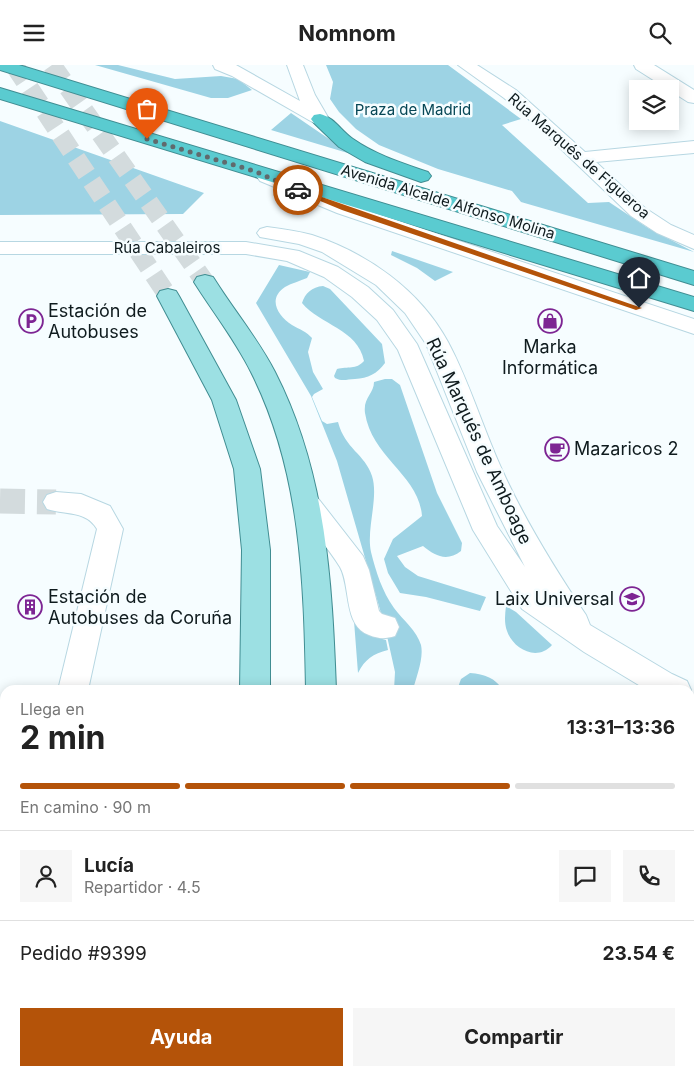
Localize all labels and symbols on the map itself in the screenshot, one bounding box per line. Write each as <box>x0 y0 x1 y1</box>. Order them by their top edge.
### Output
pin <box>126 88 168 139</box>
street label: Rúa Marqués de Figueroa <box>504 89 654 222</box>
park label: Praza de Madrid <box>355 100 471 119</box>
street label: Avenida Alcalde Alfonso Molina <box>339 160 557 243</box>
courier <box>273 165 323 215</box>
street label: Rúa Cabaleiros <box>114 238 220 257</box>
pin <box>618 257 660 308</box>
place label: Estación de Autobuses <box>48 300 147 342</box>
parking icon: Estación de Autobuses <box>18 308 44 334</box>
shop icon: Marka Informática <box>537 308 563 334</box>
street label: Rúa Marqués de Amboage <box>422 334 537 547</box>
place label: Marka Informática <box>502 336 598 378</box>
cafe icon: Mazaricos 2 <box>544 436 570 462</box>
place label: Mazaricos 2 <box>574 438 678 459</box>
place label: Estación de Autobuses da Coruña <box>48 586 232 628</box>
school or university icon: Laix Universal <box>619 586 645 612</box>
place label: Laix Universal <box>495 588 614 609</box>
building icon: Estación de Autobuses da Coruña <box>17 594 43 620</box>

